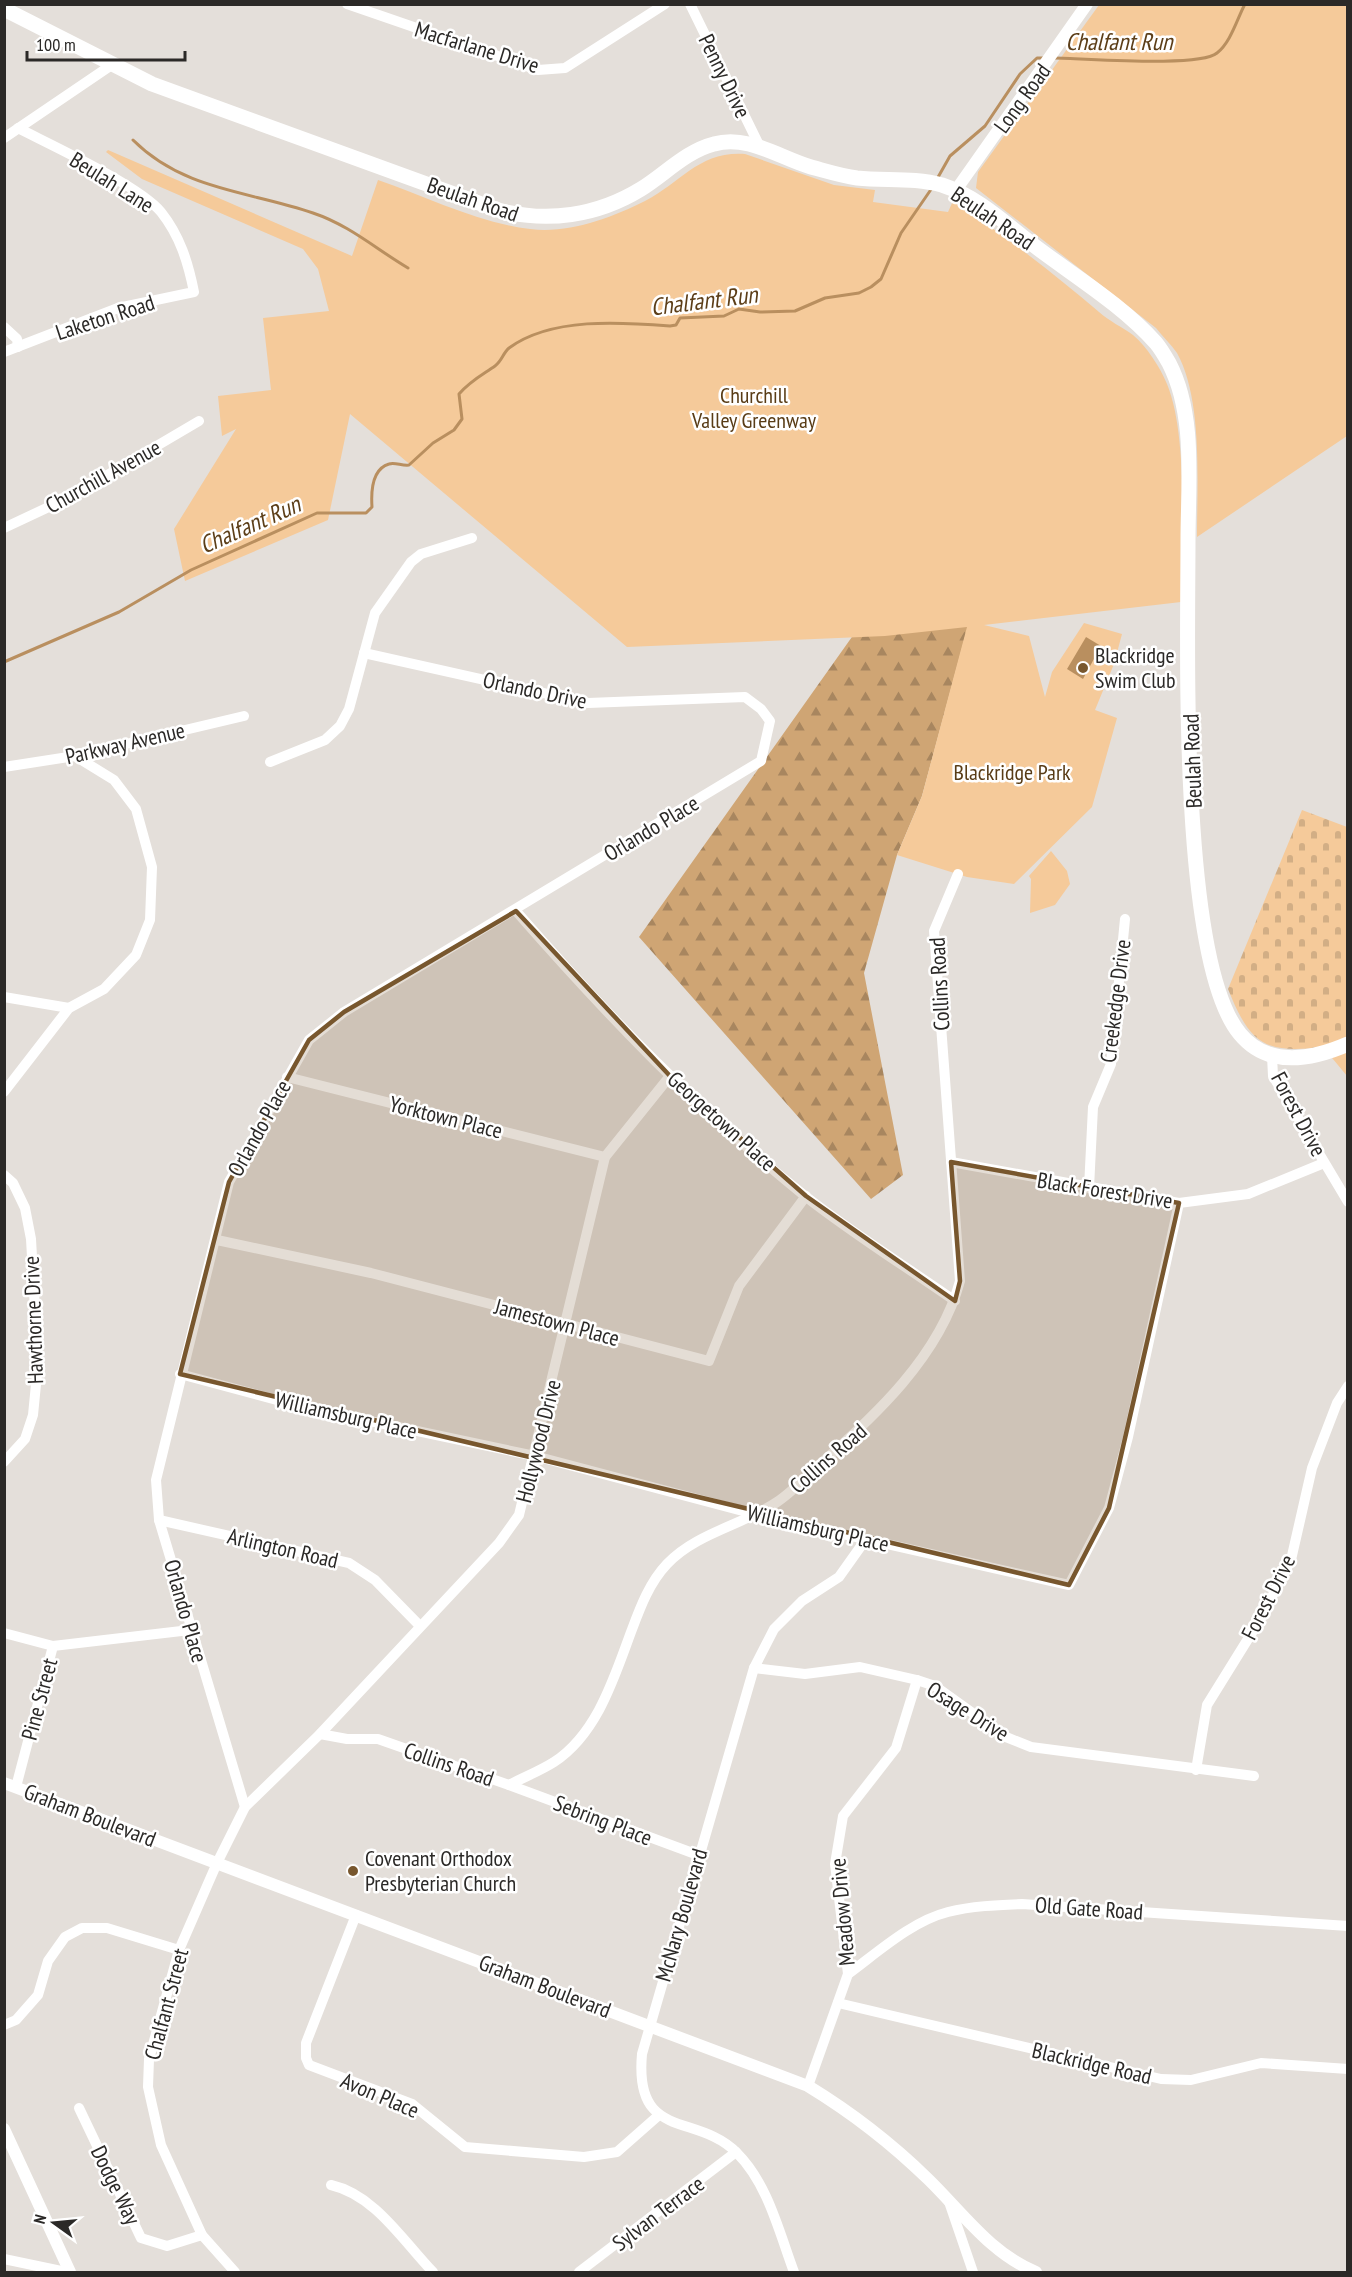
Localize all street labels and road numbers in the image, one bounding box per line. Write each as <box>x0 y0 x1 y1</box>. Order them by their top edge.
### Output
street label: Macfarlane Drive <box>411 15 543 79</box>
street label: Penny Drive <box>693 29 757 123</box>
street label: Long Road <box>987 58 1057 138</box>
street label: Beulah Lane <box>65 145 159 219</box>
street label: Beulah Road <box>424 170 522 228</box>
street label: Beulah Road <box>946 180 1040 256</box>
street label: Laketon Road <box>52 288 158 346</box>
street label: Churchill Avenue <box>40 433 166 519</box>
street label: Orlando Drive <box>481 665 589 715</box>
street label: Beulah Road <box>1176 713 1208 809</box>
street label: Parkway Avenue <box>62 716 188 770</box>
street label: Orlando Place <box>598 789 704 867</box>
street label: Collins Road <box>923 937 955 1031</box>
street label: Creekedge Drive <box>1094 938 1136 1064</box>
street label: Georgetown Place <box>662 1065 782 1177</box>
street label: Forest Drive <box>1265 1067 1333 1161</box>
street label: Orlando Place <box>221 1075 297 1181</box>
street label: Yorktown Place <box>387 1089 505 1145</box>
street label: Black Forest Drive <box>1035 1165 1175 1215</box>
street label: Hawthorne Drive <box>17 1255 49 1385</box>
street label: Jamestown Place <box>491 1292 622 1352</box>
street label: Hollywood Drive <box>509 1376 567 1506</box>
street label: Williamsburg Place <box>272 1385 420 1445</box>
street label: Collins Road <box>784 1417 872 1499</box>
street label: Williamsburg Place <box>744 1498 892 1558</box>
street label: Arlington Road <box>225 1522 341 1574</box>
street label: Forest Drive <box>1235 1550 1301 1644</box>
street label: Orlando Place <box>158 1556 214 1666</box>
street label: Pine Street <box>15 1655 63 1743</box>
street label: Osage Drive <box>922 1675 1014 1747</box>
street label: Collins Road <box>400 1736 498 1792</box>
street label: Graham Boulevard <box>20 1777 160 1853</box>
street label: Sebring Place <box>550 1788 656 1852</box>
street label: McNary Boulevard <box>649 1845 713 1985</box>
street label: Meadow Drive <box>823 1857 861 1967</box>
street label: Old Gate Road <box>1034 1890 1144 1926</box>
street label: Chalfant Street <box>138 1945 194 2063</box>
street label: Graham Boulevard <box>475 1948 615 2024</box>
street label: Blackridge Road <box>1030 2036 1154 2090</box>
street label: Avon Place <box>337 2066 423 2124</box>
street label: Dodge Way <box>85 2141 147 2230</box>
street label: Sylvan Terrace <box>606 2169 710 2257</box>

